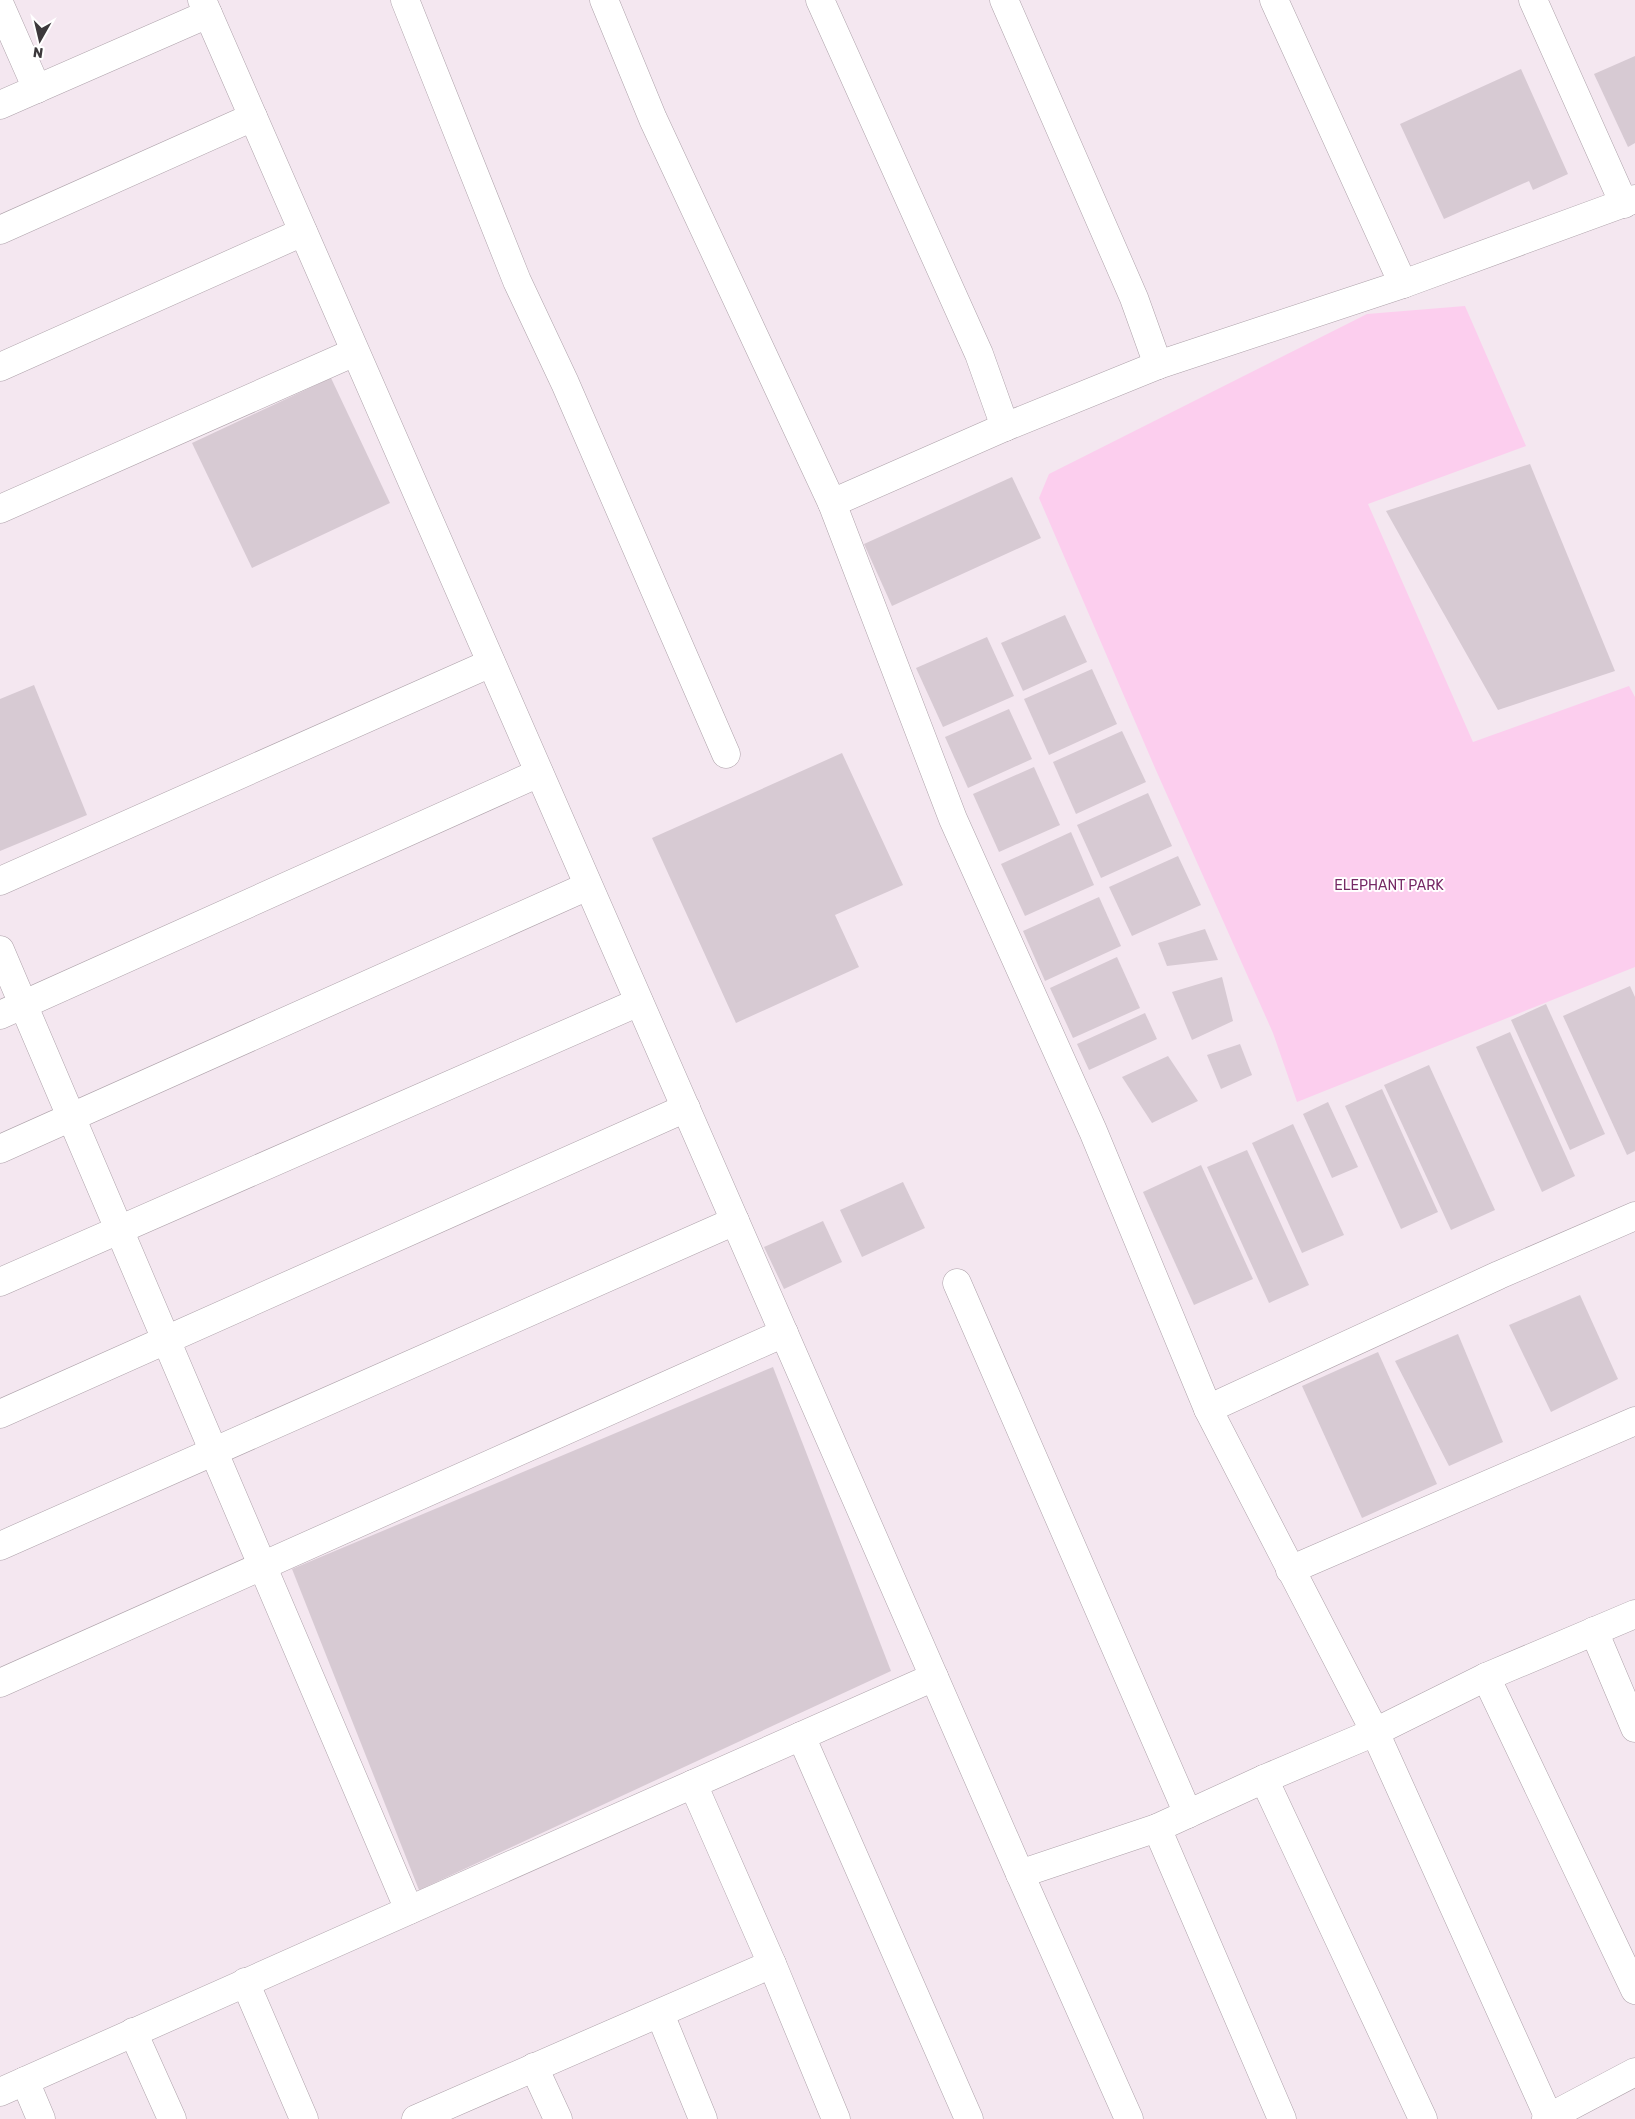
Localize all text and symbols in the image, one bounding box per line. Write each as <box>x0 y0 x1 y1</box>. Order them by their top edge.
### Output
north arrow <box>15 15 65 65</box>
text: N <box>32 43 44 61</box>
park label: ELEPHANT PARK <box>1334 877 1444 894</box>

